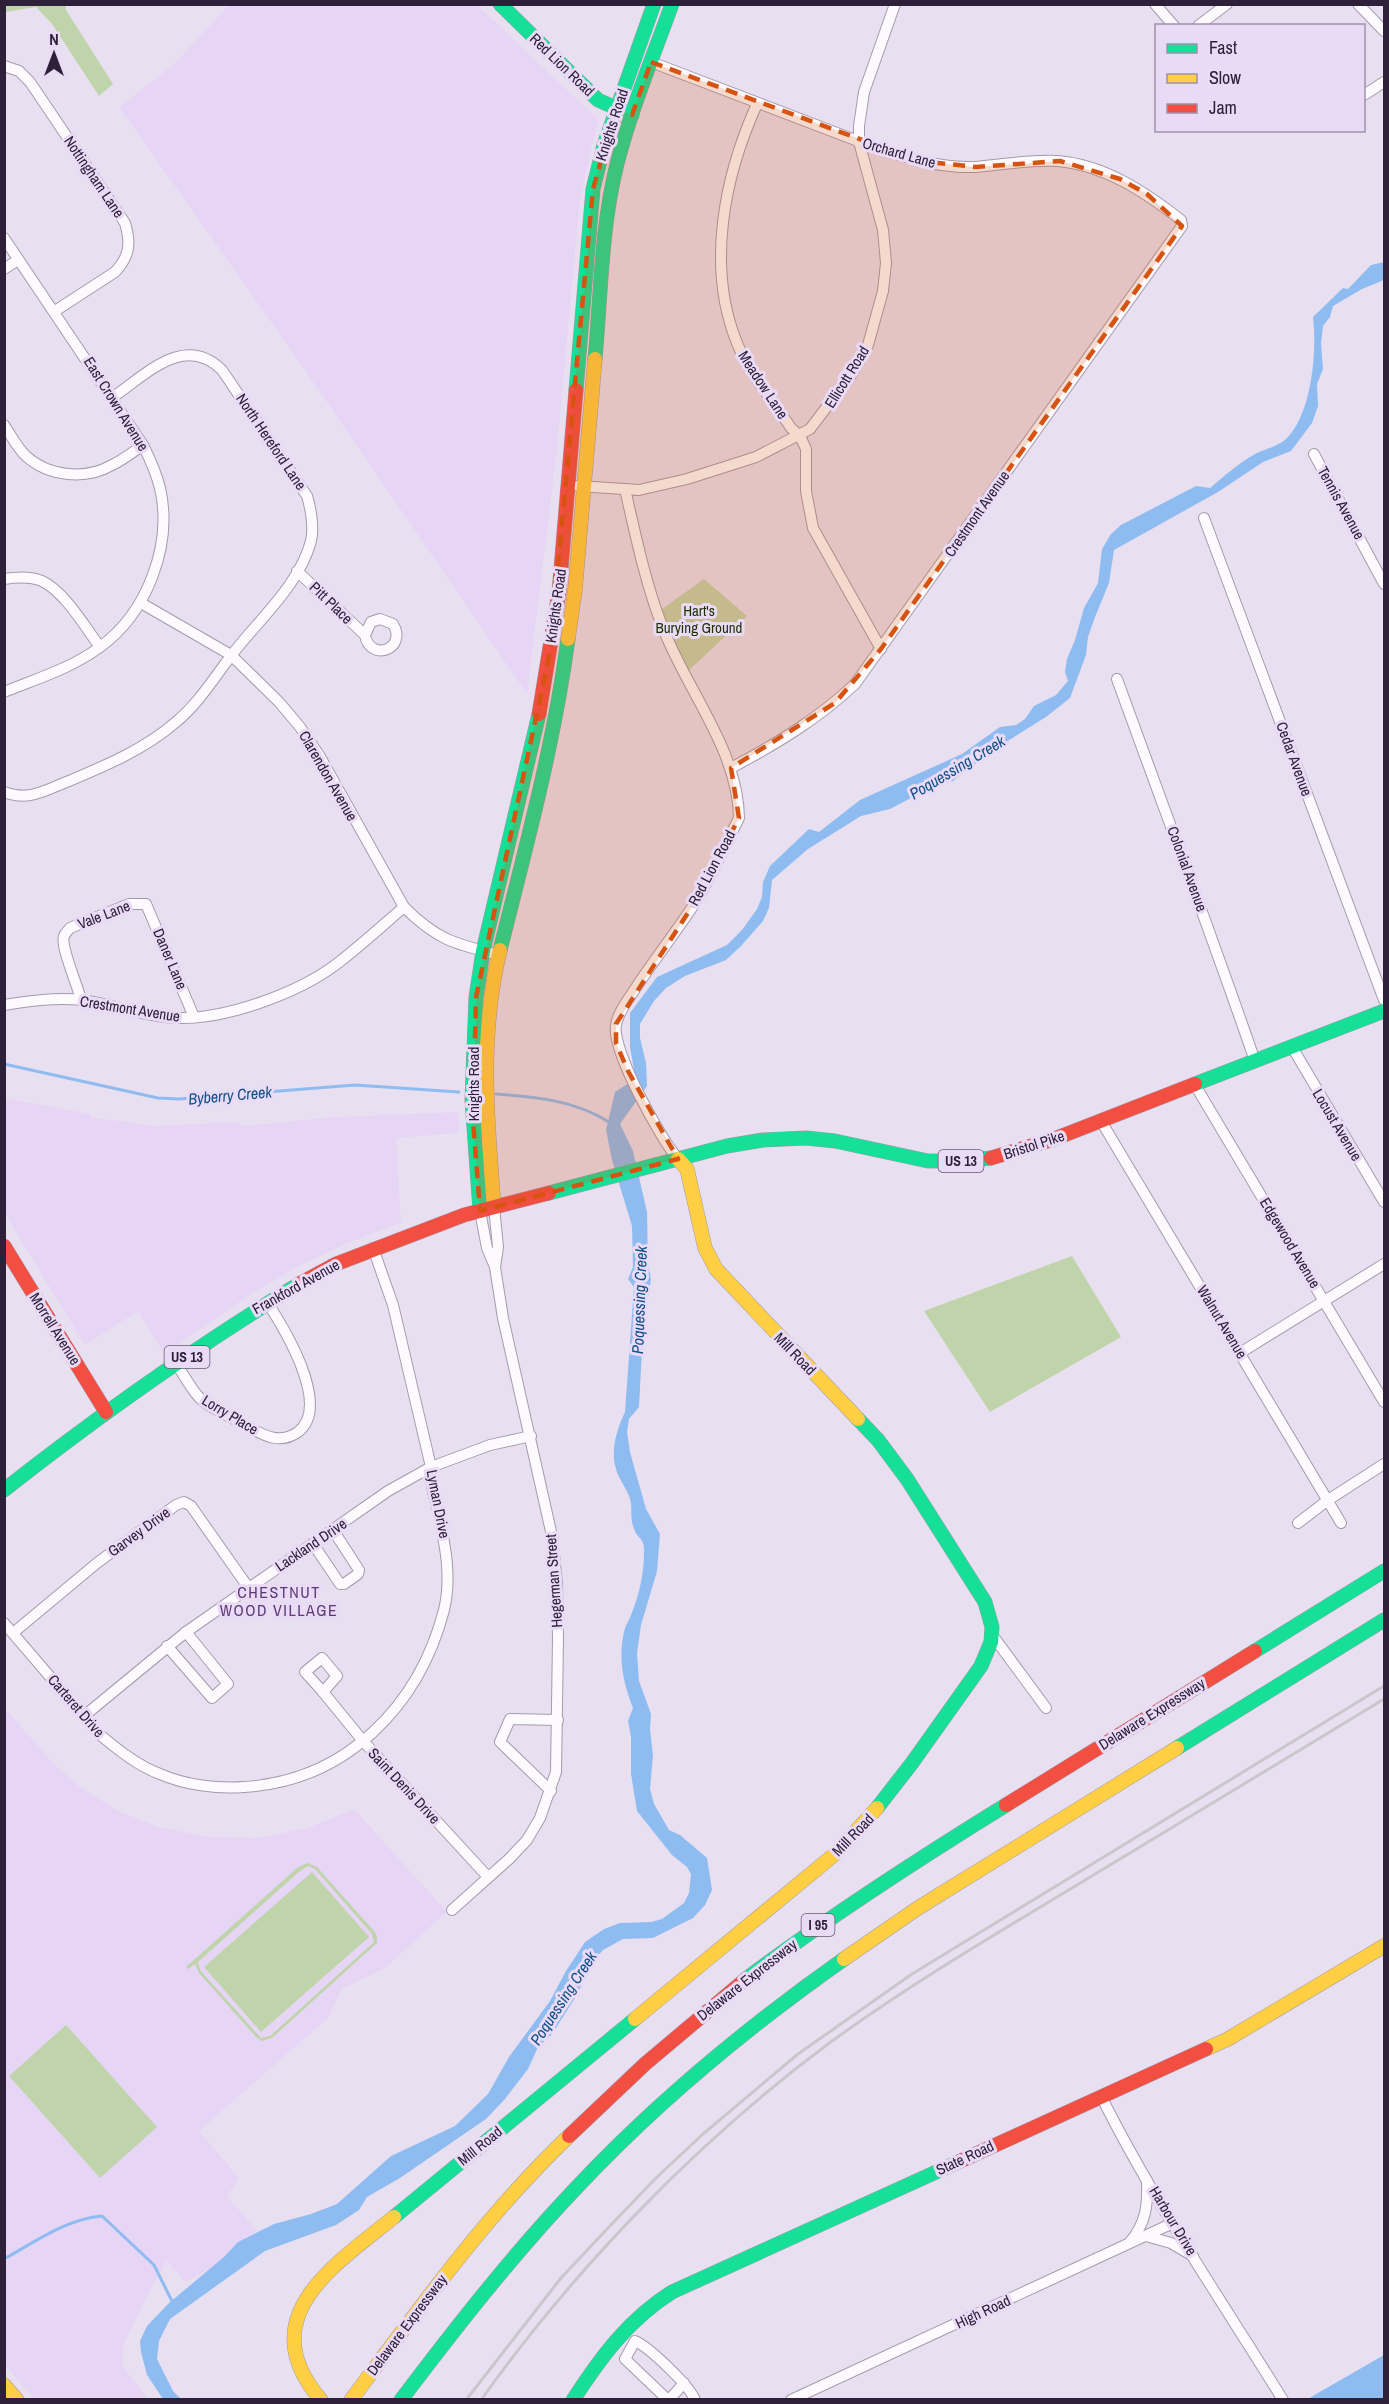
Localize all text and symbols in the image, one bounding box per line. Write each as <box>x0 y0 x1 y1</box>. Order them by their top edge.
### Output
north arrow <box>24 24 84 84</box>
legend <box>1155 24 1365 132</box>
text: N <box>49 28 59 50</box>
street label: Red Lion Road <box>525 28 599 101</box>
text: Fast <box>1209 35 1237 60</box>
text: Slow <box>1209 65 1241 90</box>
street label: Knights Road <box>590 86 633 164</box>
text: Jam <box>1209 95 1237 120</box>
street label: Nottingham Lane <box>59 132 130 222</box>
street label: Orchard Lane <box>860 132 938 173</box>
street label: Ellicott Road <box>819 342 874 412</box>
street label: Meadow Lane <box>734 347 793 423</box>
street label: East Crown Avenue <box>79 352 154 455</box>
street label: North Hereford Lane <box>231 389 312 494</box>
street label: Tennis Avenue <box>1313 462 1370 543</box>
street label: Crestmont Avenue <box>939 466 1014 561</box>
street label: Knights Road <box>540 568 571 644</box>
street label: Pitt Place <box>305 577 358 629</box>
park label: Hart's Burying Ground <box>656 600 742 638</box>
street label: Cedar Avenue <box>1271 719 1318 799</box>
street label: Clarendon Avenue <box>294 727 363 825</box>
water label: Poquessing Creek <box>905 730 1009 804</box>
street label: Colonial Avenue <box>1162 823 1213 915</box>
street label: Red Lion Road <box>683 826 740 909</box>
street label: Vale Lane <box>75 895 133 934</box>
street label: Daner Lane <box>148 925 193 993</box>
street label: Crestmont Avenue <box>79 990 182 1027</box>
street label: Knights Road <box>463 1047 484 1121</box>
water label: Byberry Creek <box>187 1080 273 1110</box>
street label: Locust Avenue <box>1308 1085 1367 1165</box>
street label: Bristol Pike <box>1001 1125 1067 1164</box>
road number: US 13 <box>938 1150 984 1172</box>
street label: Edgewood Avenue <box>1255 1193 1326 1292</box>
water label: Poquessing Creek <box>626 1245 652 1354</box>
street label: Frankford Avenue <box>248 1254 343 1319</box>
street label: Walnut Avenue <box>1192 1281 1253 1362</box>
street label: Morrell Avenue <box>25 1288 86 1369</box>
street label: Mill Road <box>770 1328 821 1380</box>
road number: US 13 <box>164 1346 210 1368</box>
street label: Lorry Place <box>198 1390 262 1440</box>
street label: Lyman Drive <box>422 1468 455 1540</box>
street label: Garvey Drive <box>103 1502 174 1561</box>
street label: Lackland Drive <box>271 1513 351 1576</box>
street label: Hegerman Street <box>540 1533 567 1628</box>
district label: CHESTNUT WOOD VILLAGE <box>220 1581 338 1621</box>
street label: Carteret Drive <box>43 1670 110 1742</box>
street label: Delaware Expressway <box>1095 1672 1210 1755</box>
street label: Saint Denis Drive <box>364 1743 445 1828</box>
street label: Mill Road <box>827 1809 878 1861</box>
road number: I 95 <box>802 1914 834 1936</box>
street label: Delaware Expressway <box>692 1933 802 2025</box>
water label: Poquessing Creek <box>524 1946 602 2049</box>
street label: Mill Road <box>453 2121 506 2170</box>
street label: State Road <box>932 2135 997 2180</box>
street label: Harbour Drive <box>1145 2182 1202 2259</box>
street label: Delaware Expressway <box>362 2269 452 2380</box>
street label: High Road <box>952 2290 1014 2333</box>

